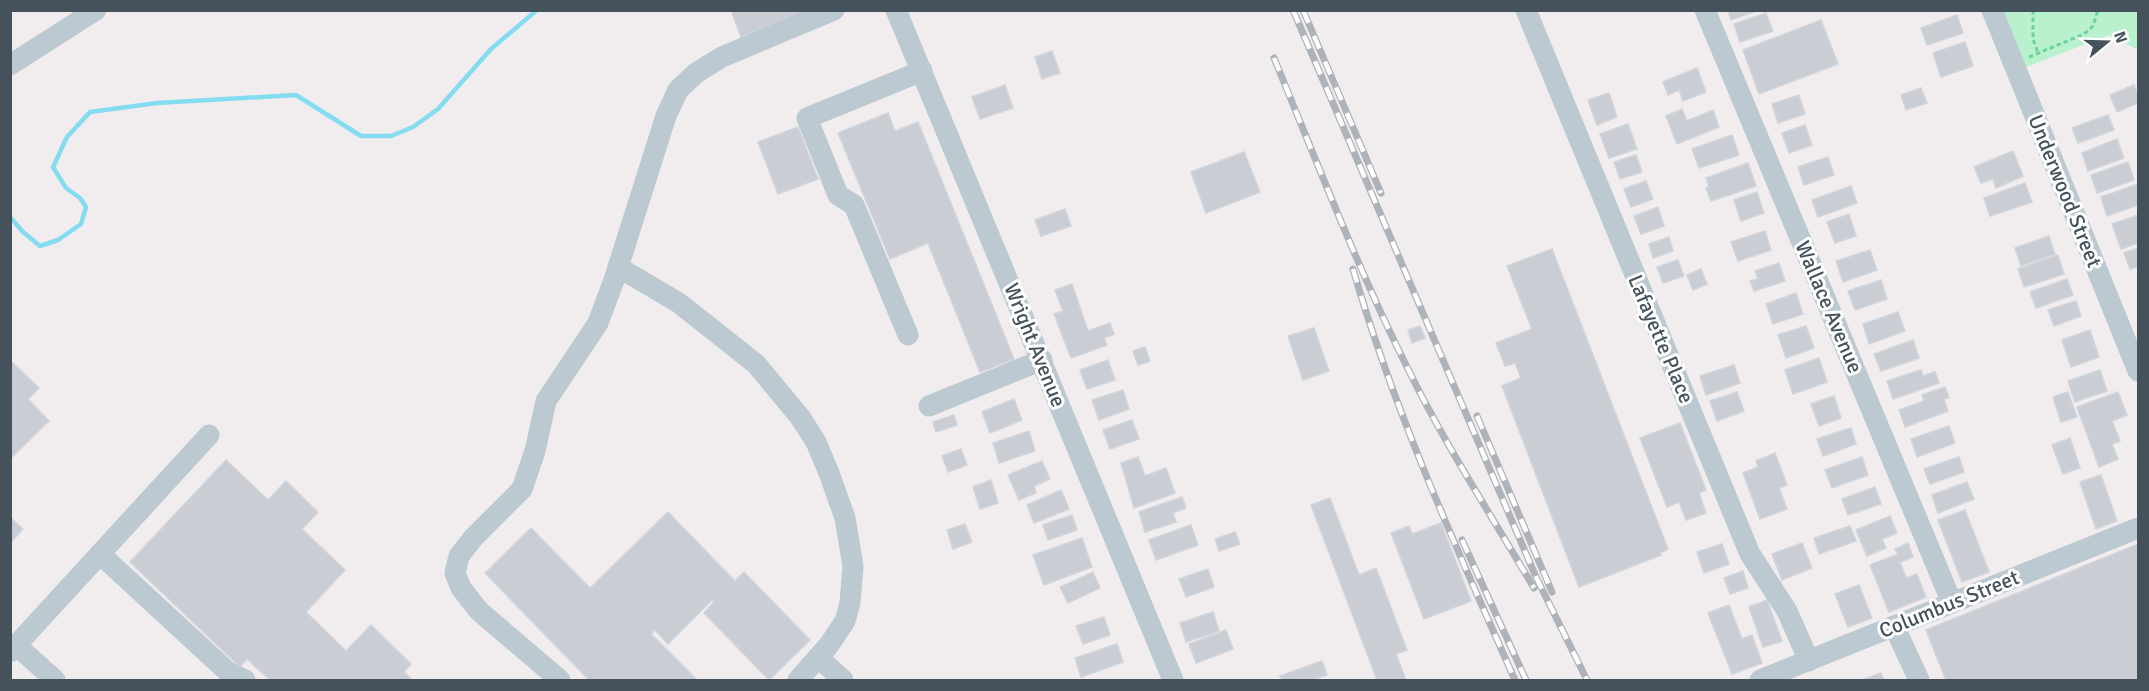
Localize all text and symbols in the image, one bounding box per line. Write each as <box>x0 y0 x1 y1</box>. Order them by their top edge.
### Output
north arrow <box>2077 12 2137 72</box>
text: N <box>2109 29 2132 46</box>
street label: Underwood Street <box>2023 111 2107 271</box>
street label: Wallace Avenue <box>1789 237 1869 377</box>
street label: Lafayette Place <box>1622 271 1700 407</box>
street label: Wright Avenue <box>998 279 1072 411</box>
street label: Columbus Street <box>1875 564 2023 644</box>

